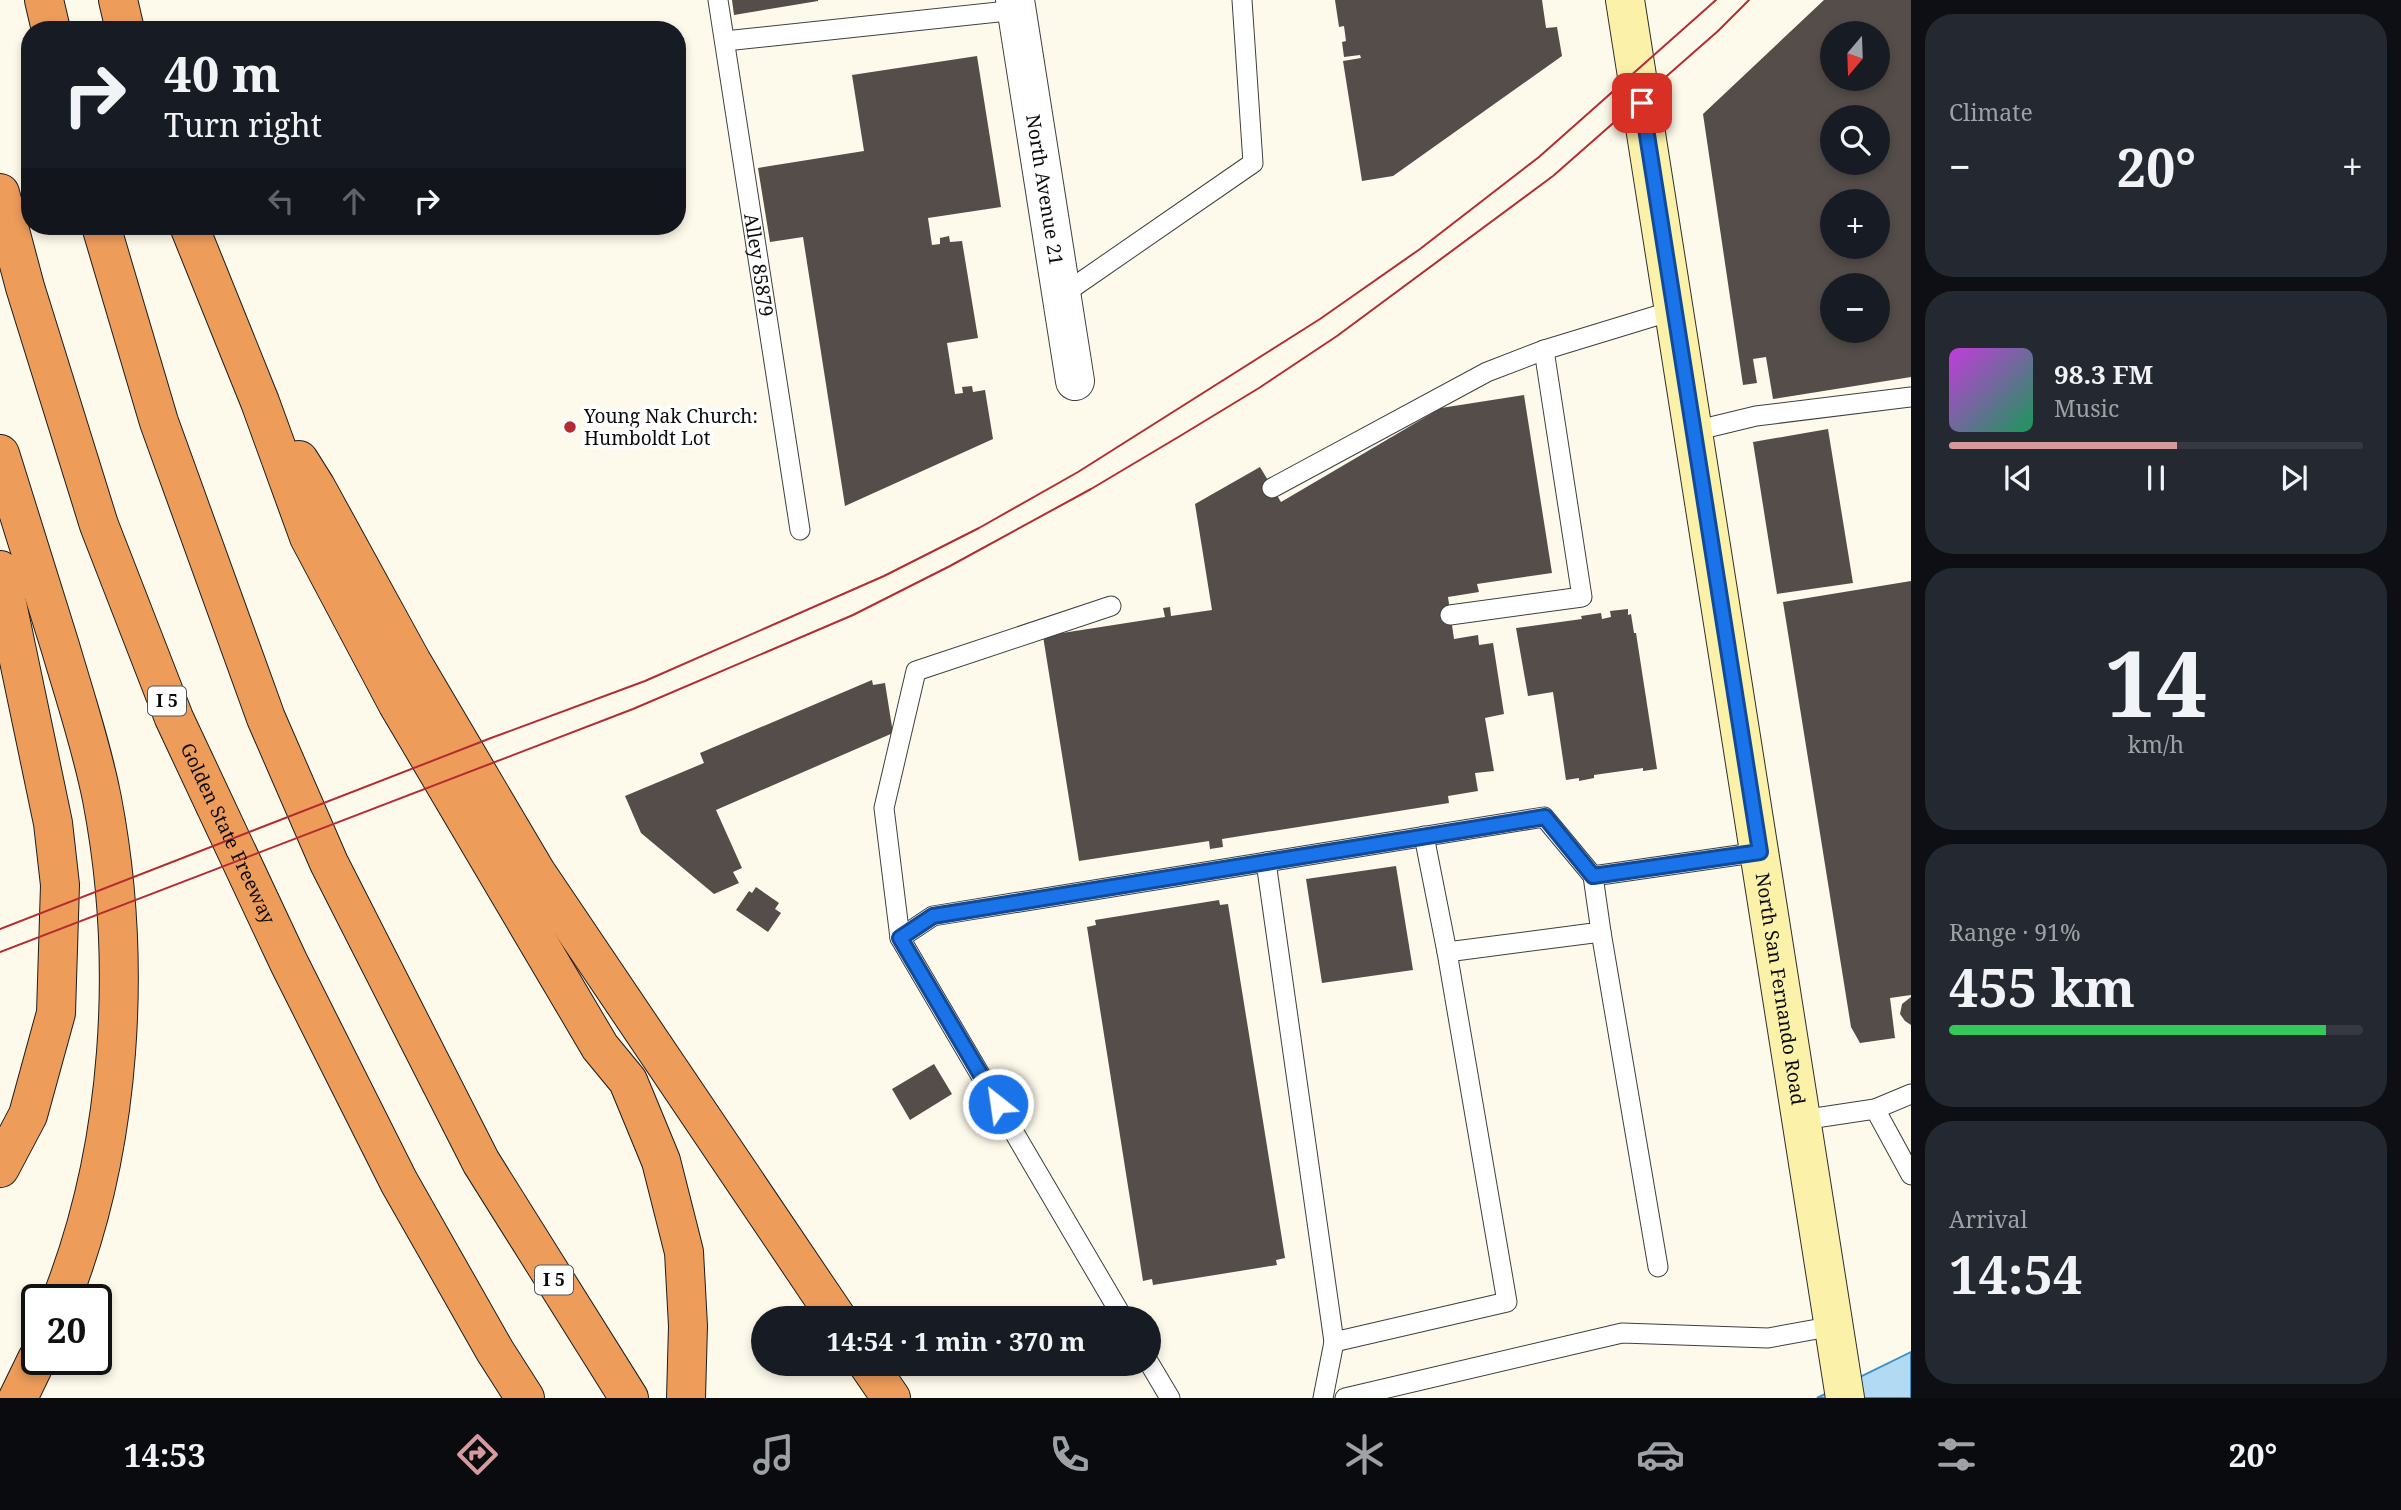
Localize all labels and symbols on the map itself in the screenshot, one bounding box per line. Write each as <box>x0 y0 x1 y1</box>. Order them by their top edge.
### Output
north arrow <box>1820 21 1890 91</box>
pin <box>1612 73 1672 133</box>
street label: North Avenue 21 <box>1020 112 1070 267</box>
street label: Alley 85879 <box>738 211 780 318</box>
place label: Young Nak Church: Humboldt Lot <box>583 403 758 451</box>
marker: Young Nak Church: Humboldt Lot <box>562 419 578 435</box>
road number: I 5 <box>148 686 186 716</box>
street label: Golden State Freeway <box>175 739 282 928</box>
street label: North San Fernando Road <box>1750 871 1812 1107</box>
position arrow <box>961 1067 1035 1141</box>
road number: I 5 <box>535 1266 573 1294</box>
speed limit sign: 20 <box>21 1284 112 1375</box>

